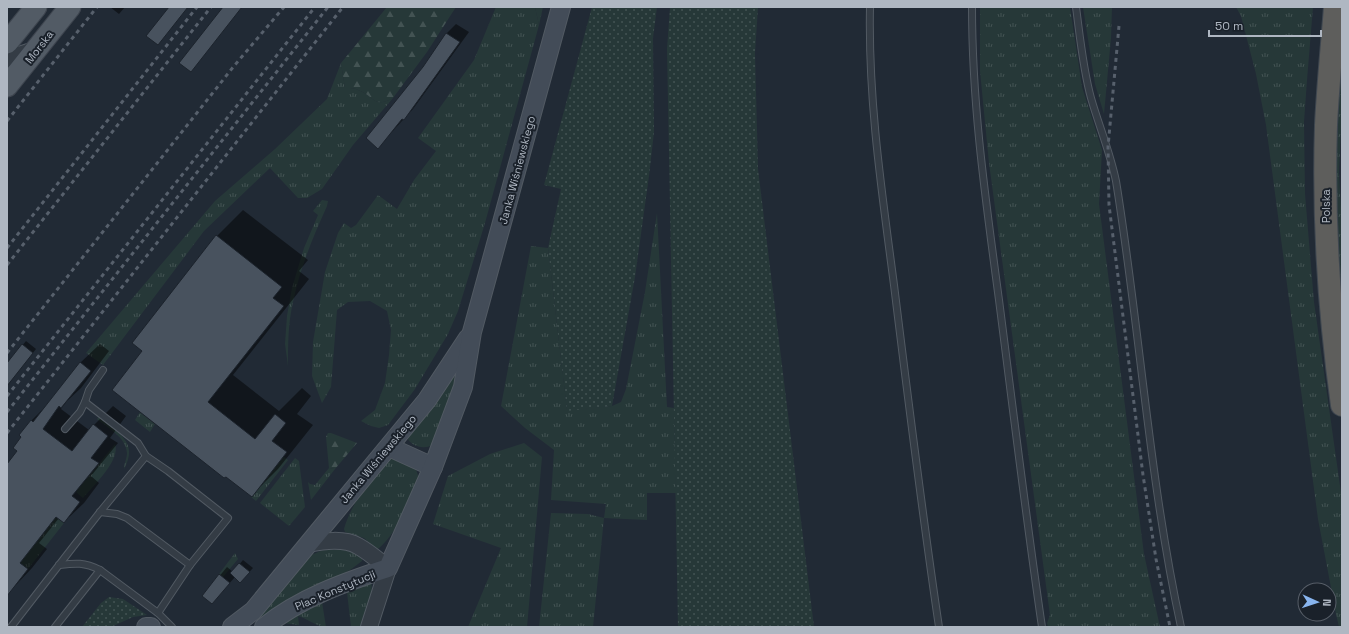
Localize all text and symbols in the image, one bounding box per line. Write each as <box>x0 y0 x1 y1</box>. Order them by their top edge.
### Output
scale bar <box>1209 12 1321 38</box>
text: 50 m <box>1215 18 1243 34</box>
street label: Morska <box>22 27 57 66</box>
street label: Janka Wiśniewskiego <box>496 114 538 226</box>
street label: Polska <box>1319 188 1333 223</box>
street label: Janka Wiśniewskiego <box>337 412 419 506</box>
street label: Plac Konstytucji <box>293 567 378 613</box>
north arrow <box>1297 582 1337 622</box>
text: N <box>1320 598 1334 607</box>

